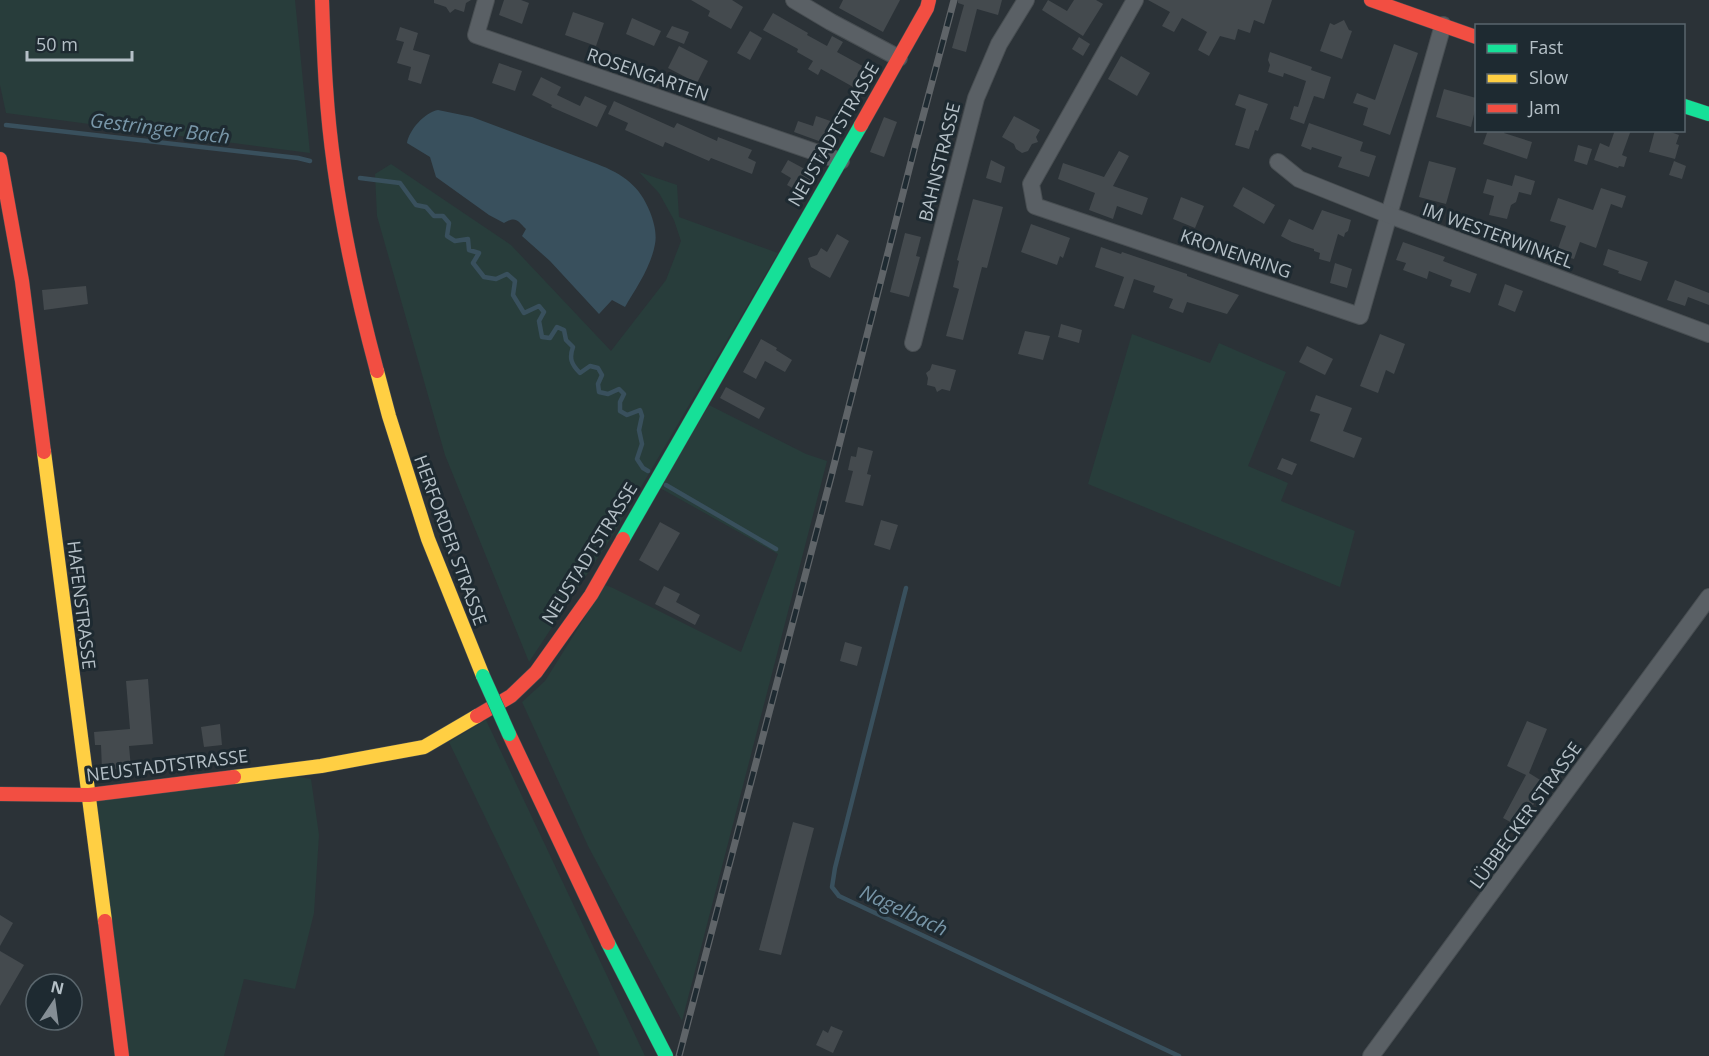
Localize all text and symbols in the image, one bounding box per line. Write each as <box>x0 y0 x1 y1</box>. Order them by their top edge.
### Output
scale bar <box>27 24 132 62</box>
legend <box>1475 24 1685 132</box>
text: 50 m <box>36 32 78 56</box>
text: Fast <box>1529 35 1563 59</box>
street label: ROSENGARTEN <box>584 42 712 106</box>
street label: NEUSTADTSTRASSE <box>782 57 884 211</box>
text: Slow <box>1529 65 1568 89</box>
text: Jam <box>1527 95 1561 119</box>
street label: BAHNSTRASSE <box>913 100 965 224</box>
water label: Gestringer Bach <box>89 106 231 150</box>
street label: IM WESTERWINKEL <box>1419 197 1577 273</box>
street label: KRONENRING <box>1177 223 1295 283</box>
street label: HERFORDER STRASSE <box>409 451 493 629</box>
street label: NEUSTADTSTRASSE <box>536 478 642 628</box>
street label: HAFENSTRASSE <box>62 539 102 671</box>
street label: LÜBBECKER STRASSE <box>1464 737 1586 893</box>
street label: NEUSTADTSTRASSE <box>85 743 249 787</box>
water label: Nagelbach <box>856 878 952 942</box>
north arrow <box>24 972 84 1032</box>
text: N <box>49 975 66 1000</box>

